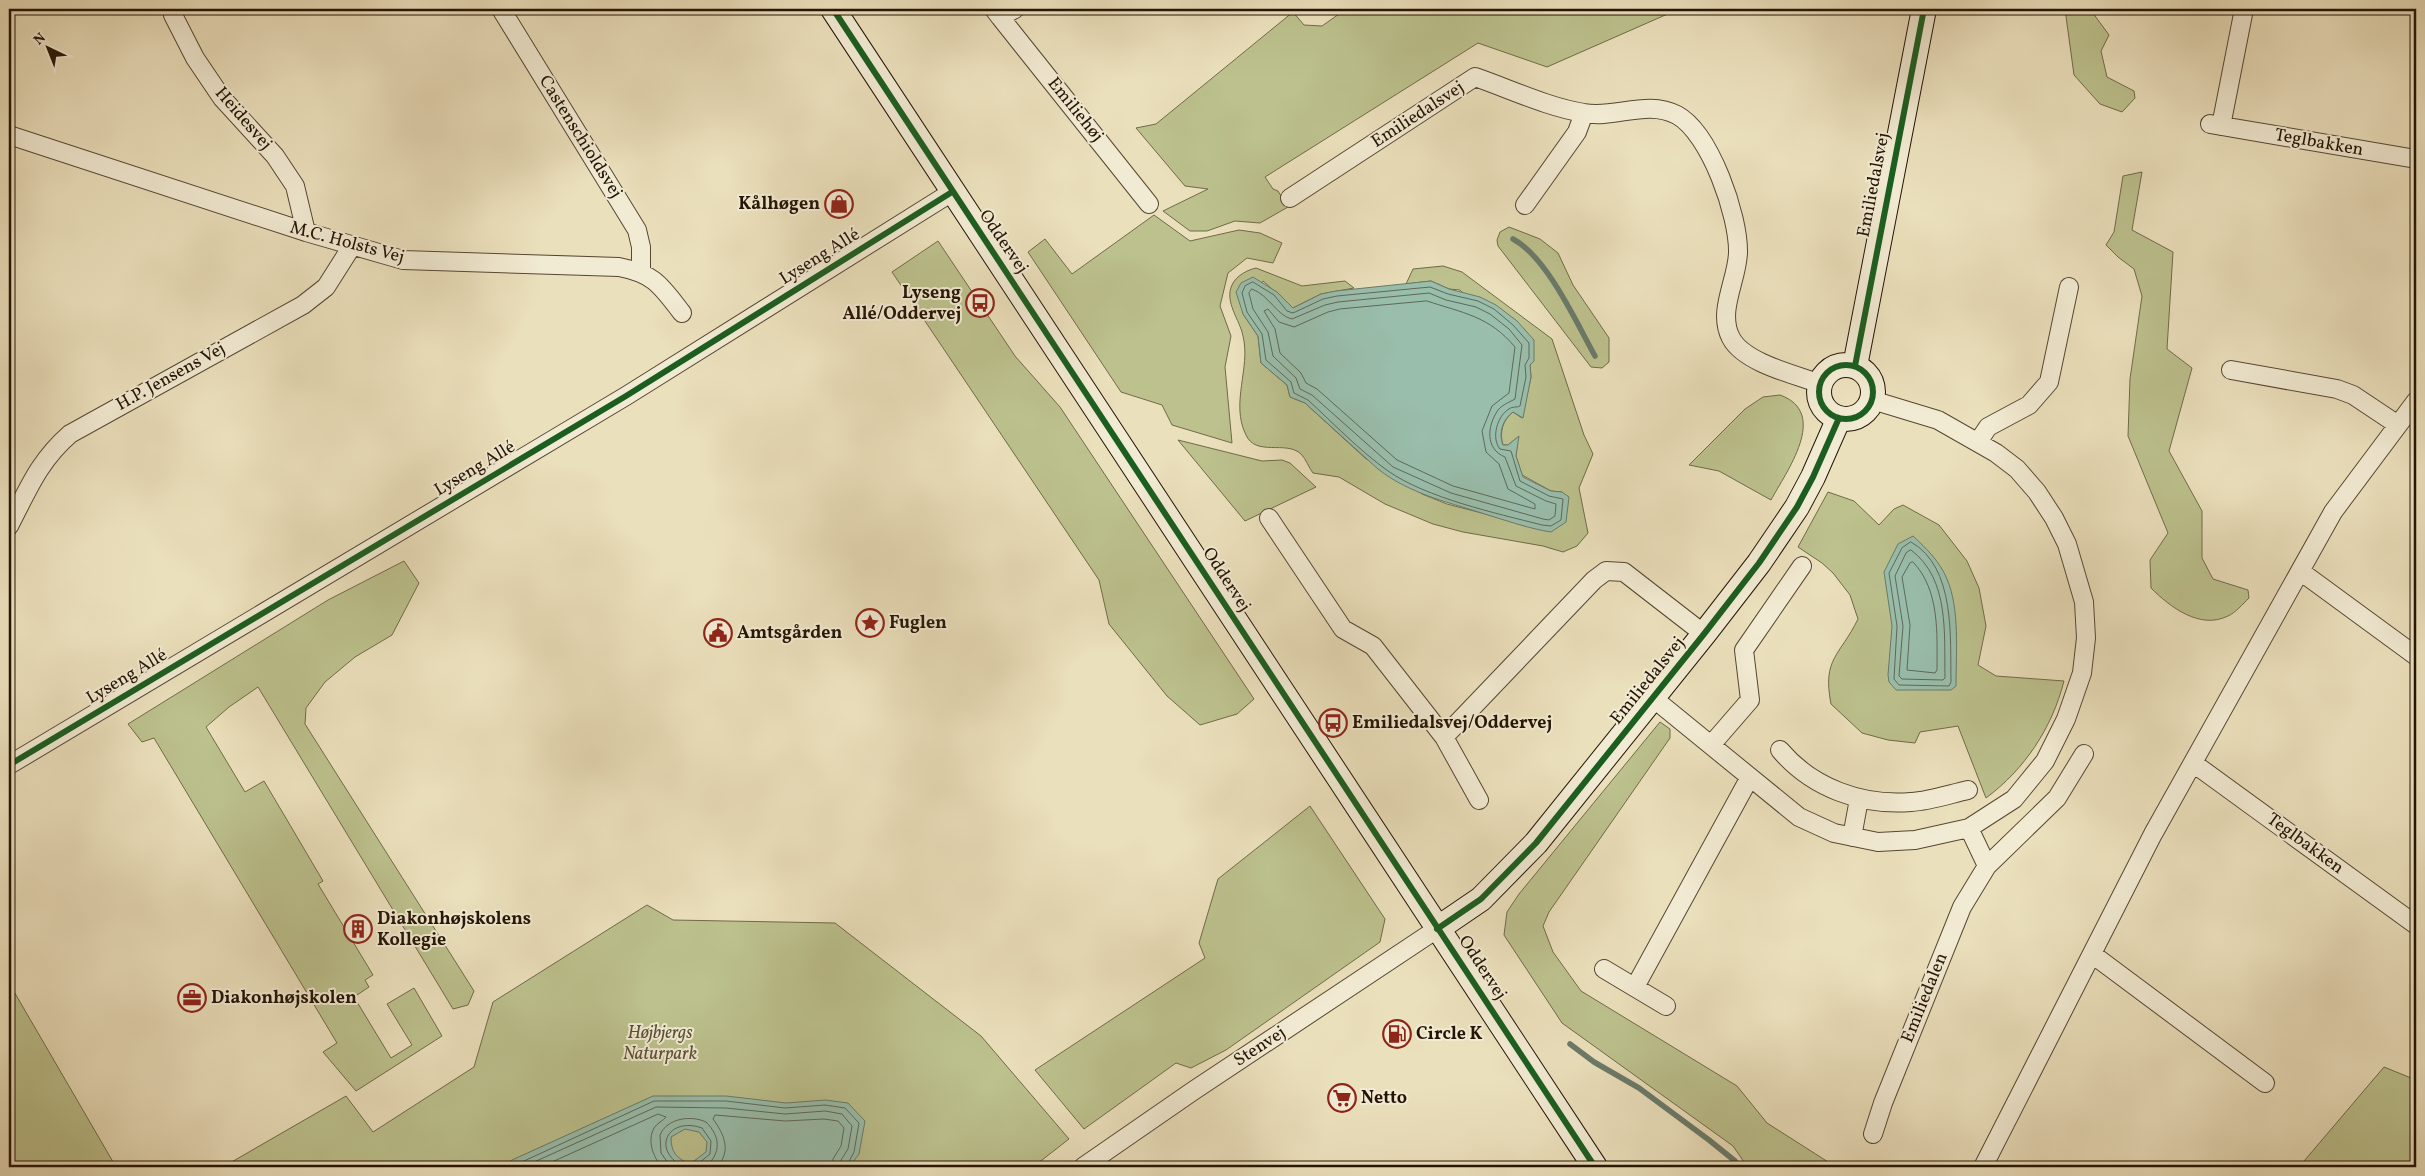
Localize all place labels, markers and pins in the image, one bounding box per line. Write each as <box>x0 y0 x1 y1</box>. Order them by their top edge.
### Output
shop icon: Kålhøgen <box>824 189 854 219</box>
place label: Kålhøgen <box>738 192 820 217</box>
place label: Lyseng Allé/Oddervej <box>842 281 961 327</box>
bus stop icon: Lyseng Allé/Oddervej <box>965 288 995 318</box>
place icon: Fuglen <box>855 608 885 638</box>
place label: Fuglen <box>889 611 947 636</box>
public building icon: Amtsgården <box>703 618 733 648</box>
place label: Amtsgården <box>737 621 842 646</box>
bus stop icon: Emiliedalsvej/Oddervej <box>1318 708 1348 738</box>
place label: Emiliedalsvej/Oddervej <box>1352 711 1552 736</box>
place label: Diakonhøjskolens Kollegie <box>377 907 531 953</box>
building icon: Diakonhøjskolens Kollegie <box>343 914 373 944</box>
office icon: Diakonhøjskolen <box>177 983 207 1013</box>
place label: Diakonhøjskolen <box>211 986 357 1011</box>
fuel station icon: Circle K <box>1382 1019 1412 1049</box>
place label: Circle K <box>1416 1022 1483 1047</box>
supermarket icon: Netto <box>1327 1083 1357 1113</box>
place label: Netto <box>1361 1086 1407 1111</box>

